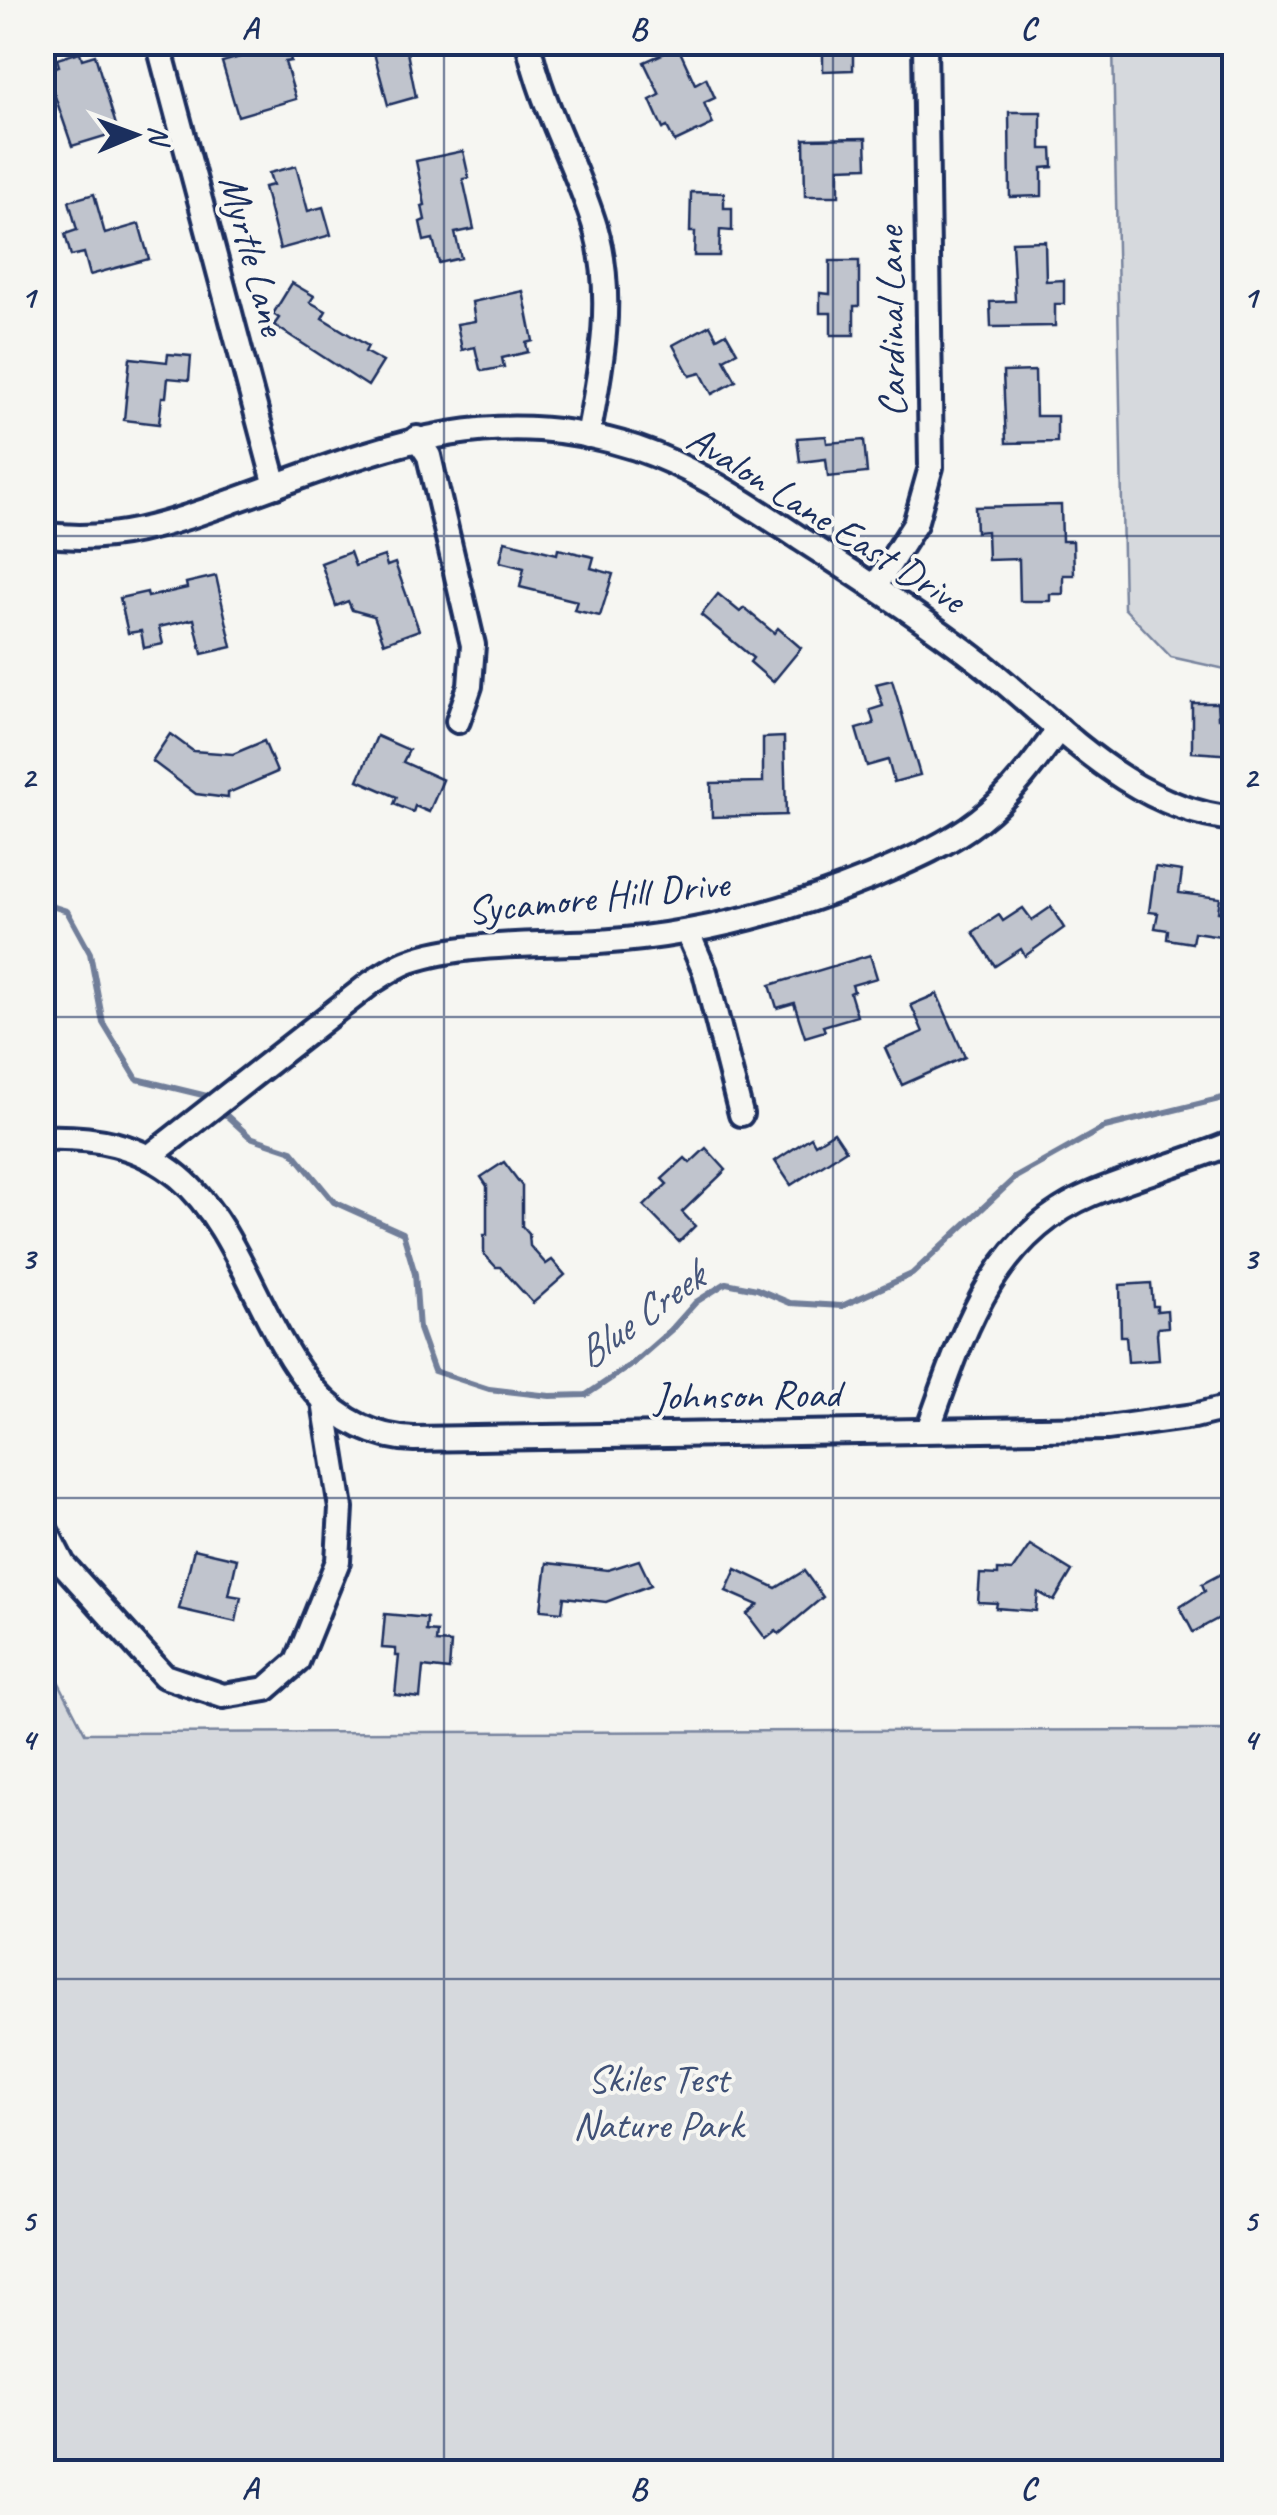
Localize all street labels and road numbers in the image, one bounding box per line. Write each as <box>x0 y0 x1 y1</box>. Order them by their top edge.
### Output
street label: Myrtle Lane <box>208 170 299 343</box>
street label: Cardinal Lane <box>864 223 918 418</box>
street label: Avalon Lane East Drive <box>678 413 977 626</box>
street label: Sycamore Hill Drive <box>465 858 734 936</box>
street label: Johnson Road <box>651 1368 847 1422</box>

